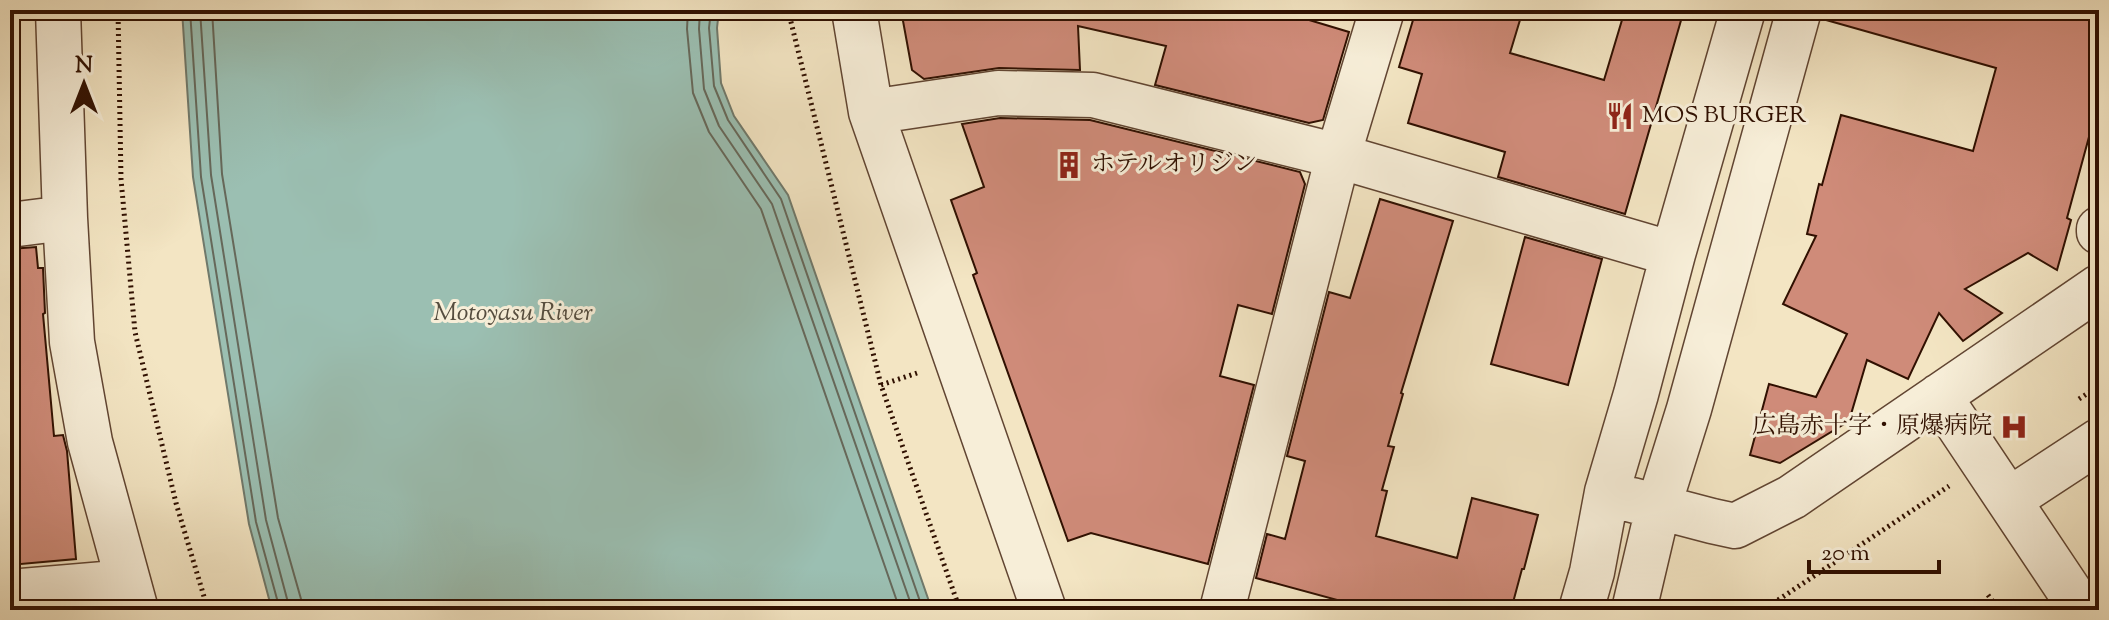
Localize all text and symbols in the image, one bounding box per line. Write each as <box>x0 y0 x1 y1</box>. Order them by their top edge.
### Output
north arrow <box>44 44 124 124</box>
text: N <box>75 51 93 83</box>
place label: MOS BURGER <box>1642 99 1807 133</box>
restaurant icon: MOS BURGER <box>1605 101 1635 131</box>
place label: ホテルオリジン <box>1091 148 1257 182</box>
building icon: ホテルオリジン <box>1054 150 1084 180</box>
water label: Motoyasu River <box>433 295 593 332</box>
place label: 広島赤十字・原爆病院 <box>1752 410 1992 444</box>
hospital icon: 広島赤十字・原爆病院 <box>1999 412 2029 442</box>
scale bar <box>1809 524 1939 574</box>
text: 20 m <box>1821 537 1870 571</box>

